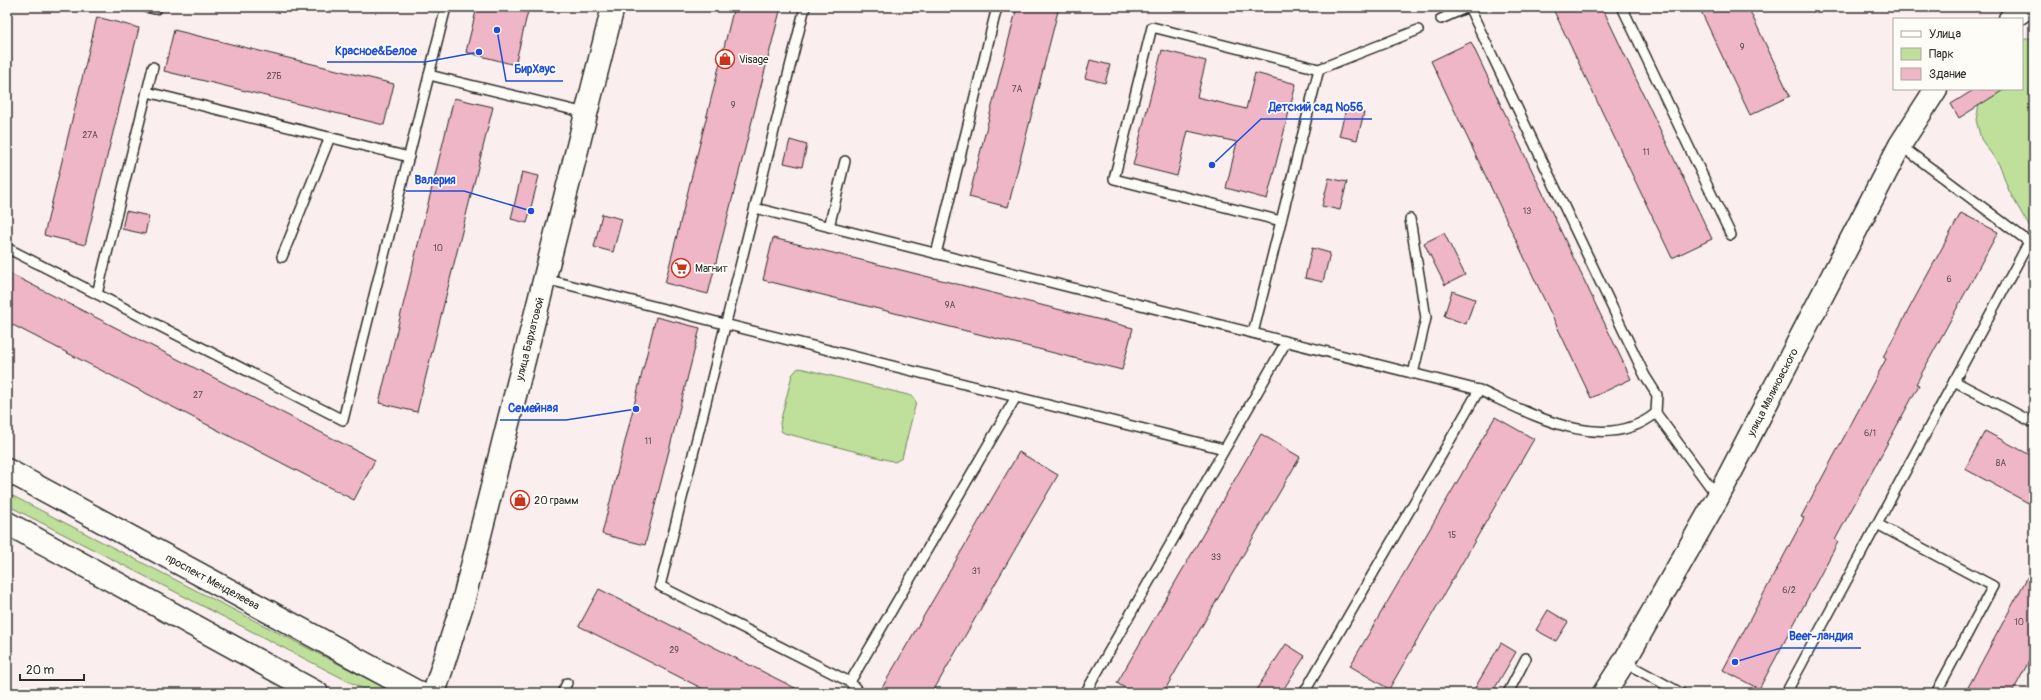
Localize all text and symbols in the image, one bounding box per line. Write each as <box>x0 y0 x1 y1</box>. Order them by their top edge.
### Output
legend <box>1893 18 2023 90</box>
text: Улица <box>1929 27 1961 42</box>
callout: Красное&Белое <box>327 38 425 62</box>
house number: 9 <box>1740 42 1745 53</box>
text: Красное&Белое <box>335 44 418 59</box>
text: Парк <box>1929 47 1954 62</box>
shop icon: Visage <box>714 48 736 70</box>
place label: Visage <box>739 53 769 66</box>
callout: БирХаус <box>506 57 563 81</box>
text: БирХаус <box>514 62 556 77</box>
text: Здание <box>1929 67 1966 82</box>
house number: 27Б <box>266 71 282 82</box>
house number: 7А <box>1012 84 1022 95</box>
callout: Детский сад №56 <box>1261 95 1372 119</box>
house number: 9 <box>731 100 736 111</box>
text: Детский сад №56 <box>1268 100 1363 115</box>
house number: 27А <box>82 130 98 141</box>
house number: 11 <box>1642 147 1650 158</box>
callout: Валерия <box>406 167 464 191</box>
text: Валерия <box>414 173 456 188</box>
house number: 13 <box>1523 206 1531 217</box>
house number: 10 <box>433 243 443 254</box>
supermarket icon: Магнит <box>670 257 692 279</box>
place label: Магнит <box>695 262 728 275</box>
house number: 6 <box>1946 274 1952 285</box>
street label: улица Бархатовой <box>512 296 546 383</box>
house number: 9А <box>945 300 955 311</box>
street label: улица Малиновского <box>1744 346 1800 439</box>
house number: 27 <box>193 390 203 401</box>
callout: Семейная <box>500 396 566 420</box>
text: Семейная <box>508 401 558 416</box>
house number: 6/1 <box>1864 428 1876 439</box>
house number: 11 <box>644 436 652 447</box>
house number: 8А <box>1996 458 2006 469</box>
shop icon: 20 грамм <box>509 489 531 511</box>
place label: 20 грамм <box>534 494 579 507</box>
house number: 15 <box>1448 530 1456 541</box>
street label: проспект Менделеева <box>163 551 262 612</box>
house number: 33 <box>1211 552 1221 563</box>
house number: 31 <box>972 566 980 577</box>
house number: 6/2 <box>1782 585 1796 596</box>
house number: 10 <box>2014 617 2024 628</box>
callout: Beer-ландия <box>1781 624 1861 648</box>
text: Beer-ландия <box>1789 629 1853 644</box>
house number: 29 <box>669 645 679 656</box>
scale bar <box>20 656 84 682</box>
text: 20 m <box>26 663 55 678</box>

